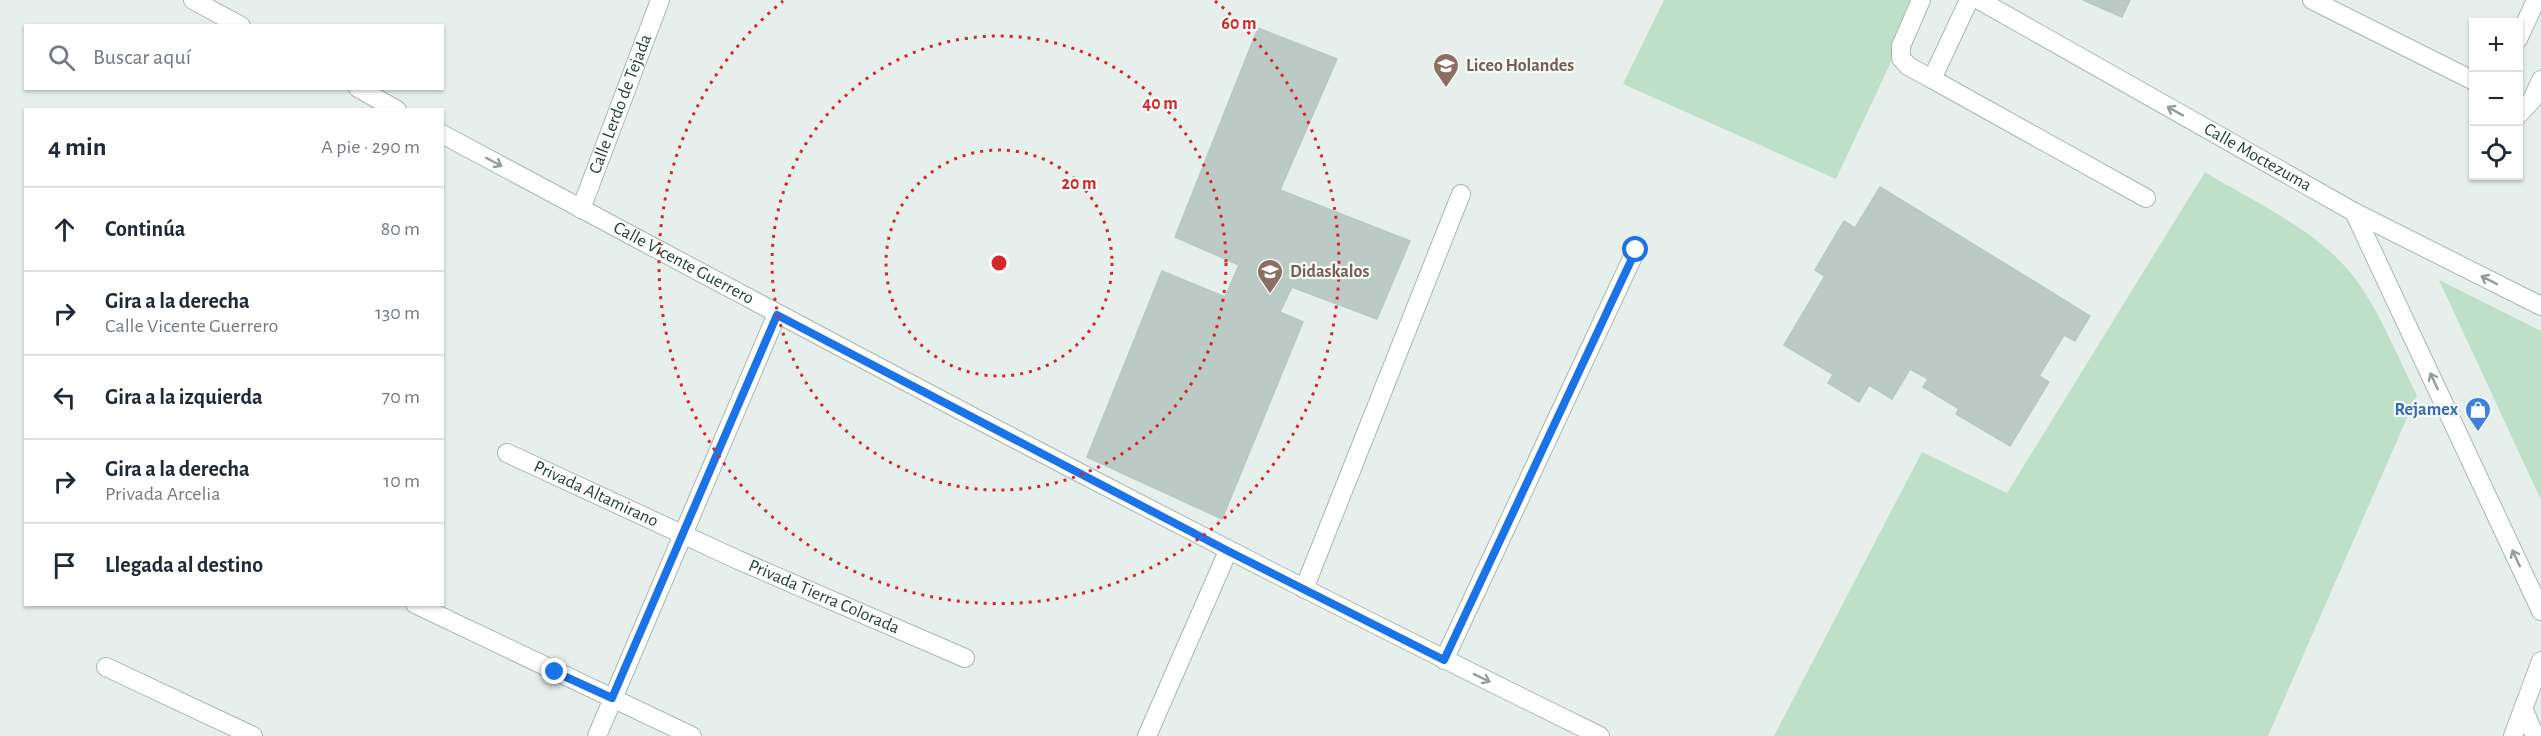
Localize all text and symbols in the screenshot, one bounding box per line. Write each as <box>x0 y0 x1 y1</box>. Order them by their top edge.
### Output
text: 60 m <box>1221 15 1257 33</box>
map controls <box>2469 18 2523 180</box>
button: + <box>2469 18 2523 72</box>
search box <box>24 24 444 90</box>
street label: Calle Lerdo de Tejada <box>586 32 655 177</box>
icon: search <box>45 41 78 74</box>
text: Buscar aquí <box>93 46 191 68</box>
school or university icon: Liceo Holandes <box>1431 51 1461 89</box>
place label: Liceo Holandes <box>1466 57 1574 75</box>
button: − <box>2469 72 2523 126</box>
text: 40 m <box>1142 95 1178 113</box>
one-way arrow <box>2167 105 2185 116</box>
street label: Calle Moctezuma <box>2201 120 2314 195</box>
button: locate <box>2469 126 2523 180</box>
text: 4 min <box>48 134 107 160</box>
text: A pie · 290 m <box>321 137 420 157</box>
one-way arrow <box>485 156 502 168</box>
text: 20 m <box>1061 175 1097 193</box>
icon: ahead <box>48 213 81 246</box>
text: Continúa <box>105 218 185 240</box>
text: 80 m <box>381 219 420 239</box>
street label: Calle Vicente Guerrero <box>610 219 757 308</box>
route start <box>1622 236 1648 262</box>
centre of rings <box>989 253 1009 273</box>
school or university icon: Didaskalos <box>1255 257 1285 295</box>
place label: Didaskalos <box>1290 263 1369 281</box>
one-way arrow <box>2480 273 2498 285</box>
text: Gira a la derecha <box>105 290 250 312</box>
icon: right <box>48 297 81 330</box>
text: 130 m <box>375 303 420 323</box>
text: Calle Vicente Guerrero <box>105 316 278 336</box>
one-way arrow <box>2427 373 2439 391</box>
icon: left <box>48 381 81 414</box>
text: Gira a la izquierda <box>105 386 263 408</box>
text: 70 m <box>382 387 420 407</box>
shop icon: Rejamex <box>2463 395 2493 433</box>
place label: Rejamex <box>2394 401 2459 419</box>
text: Gira a la derecha <box>105 458 250 480</box>
street label: Privada Altamirano <box>531 458 661 531</box>
icon: right <box>48 465 81 498</box>
text: 10 m <box>383 471 420 491</box>
text: Privada Arcelia <box>105 484 220 504</box>
icon: arrive <box>48 549 81 582</box>
one-way arrow <box>2510 549 2522 567</box>
text: Llegada al destino <box>105 554 263 576</box>
street label: Privada Tierra Colorada <box>746 557 902 637</box>
route end <box>541 658 567 684</box>
one-way arrow <box>1473 673 1491 685</box>

